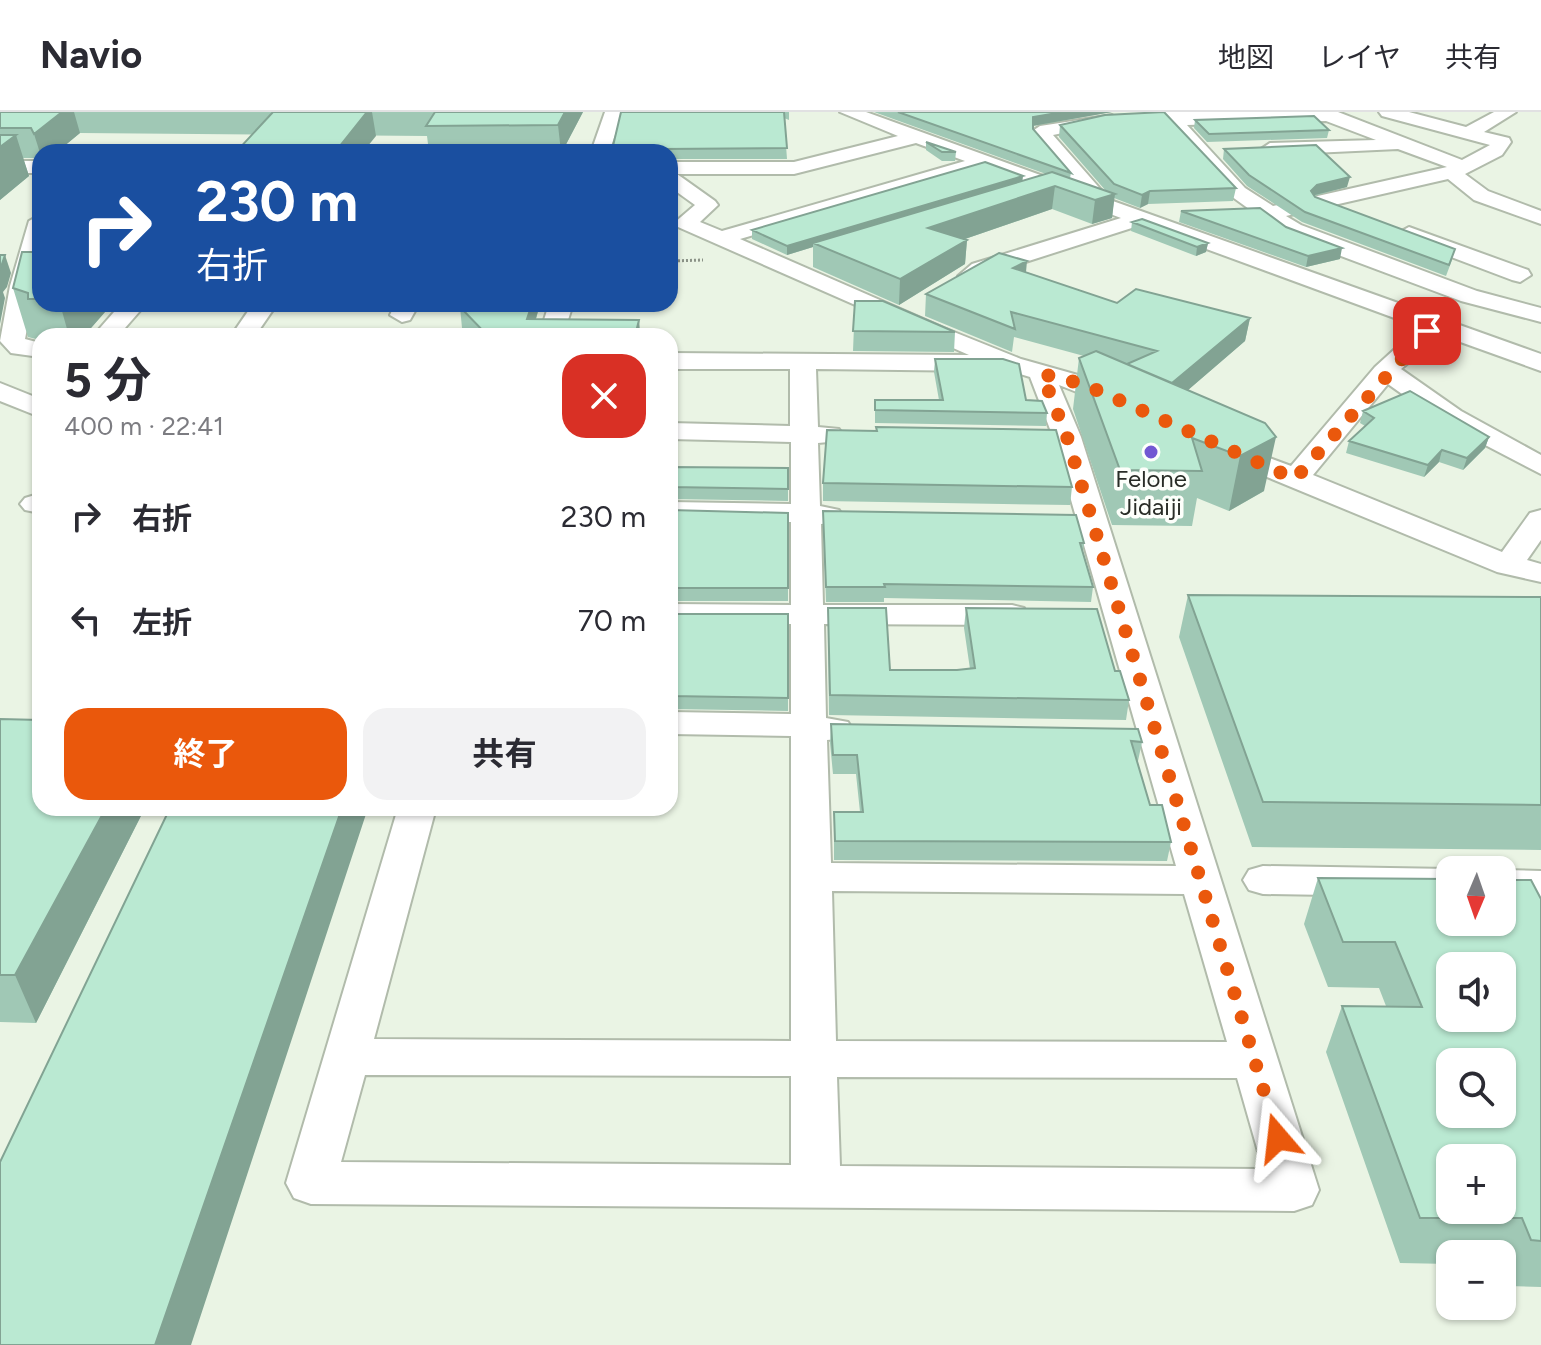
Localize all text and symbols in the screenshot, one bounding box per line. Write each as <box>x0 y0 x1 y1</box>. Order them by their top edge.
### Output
text: Navio <box>40 32 142 78</box>
text: 地図 <box>1218 40 1274 74</box>
text: レイヤ <box>1318 40 1401 74</box>
text: 共有 <box>1445 40 1501 74</box>
text: 230 m <box>196 168 358 235</box>
icon: right <box>64 176 168 280</box>
text: 右折 <box>196 244 268 287</box>
pin <box>1393 297 1461 365</box>
icon: arrive <box>1405 309 1449 353</box>
text: 5 分 <box>64 351 151 409</box>
button: close <box>562 354 646 438</box>
text: 400 m · 22:41 <box>64 410 224 442</box>
marker: Felone Jidaiji <box>1142 443 1160 461</box>
place label: Felone Jidaiji <box>1115 464 1187 521</box>
icon: right <box>64 494 108 538</box>
text: 230 m <box>561 498 646 535</box>
text: 右折 <box>132 500 192 537</box>
icon: left <box>64 598 108 642</box>
text: 70 m <box>578 602 646 639</box>
text: 左折 <box>132 604 192 641</box>
button: 終了 <box>64 708 347 800</box>
button: 共有 <box>363 708 646 800</box>
north arrow <box>1436 856 1516 936</box>
map controls <box>1436 856 1516 1320</box>
button: sound <box>1436 952 1516 1032</box>
button: search <box>1436 1048 1516 1128</box>
position arrow <box>1236 1096 1320 1180</box>
button: + <box>1436 1144 1516 1224</box>
button: − <box>1436 1240 1516 1320</box>

